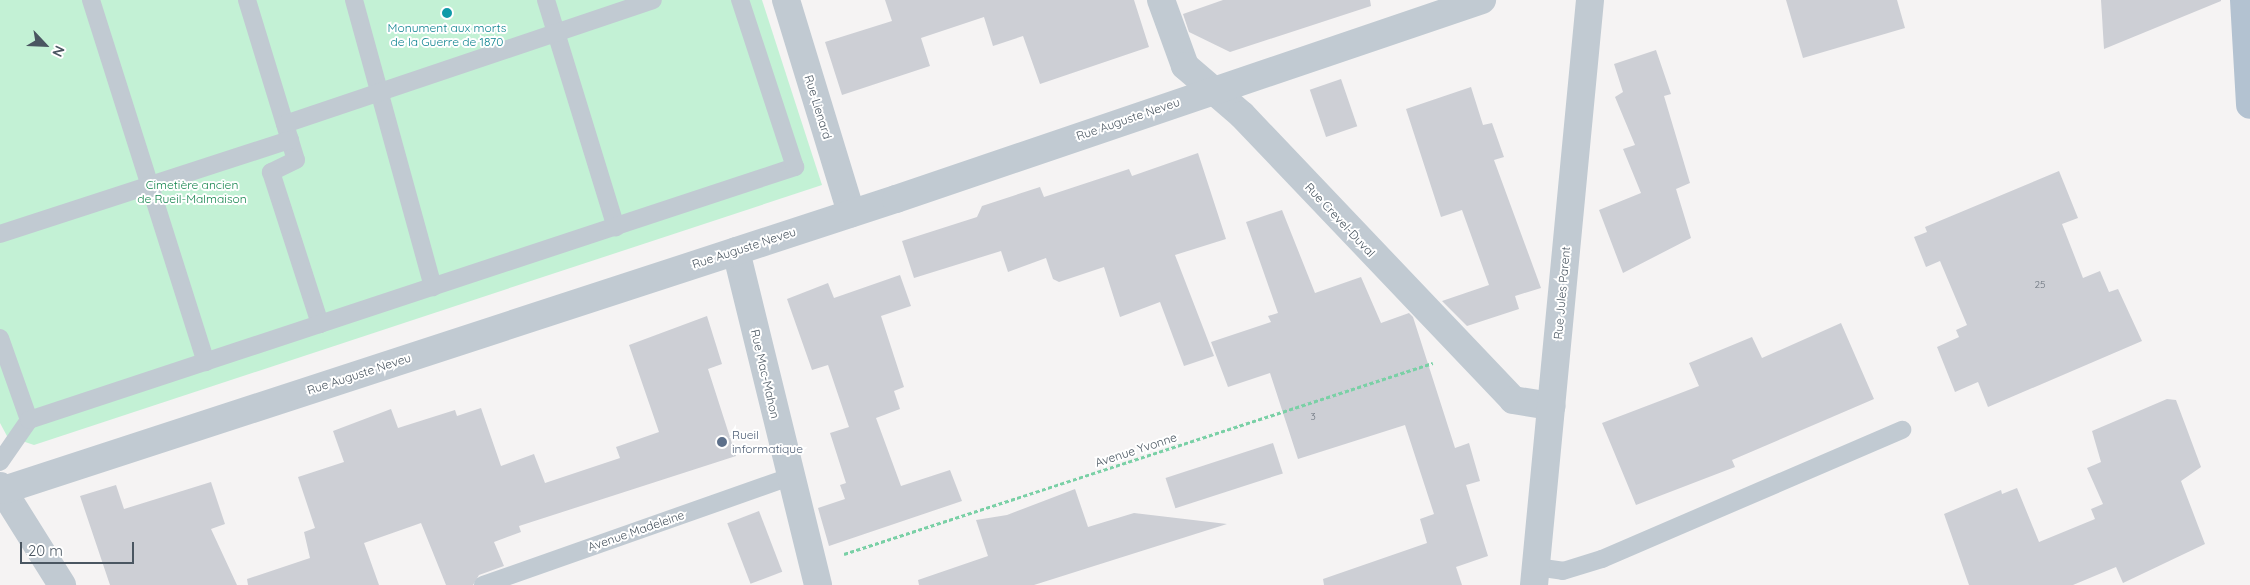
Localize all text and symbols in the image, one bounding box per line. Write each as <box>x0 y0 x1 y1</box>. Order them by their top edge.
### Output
marker: Monument aux morts de la Guerre de 1870 <box>441 7 453 19</box>
north arrow <box>20 20 70 70</box>
place label: Monument aux morts de la Guerre de 1870 <box>388 21 506 49</box>
text: N <box>48 43 69 60</box>
street label: Rue Lienard <box>801 73 835 141</box>
street label: Rue Auguste Neveu <box>1074 95 1182 143</box>
park label: Cimetière ancien de Rueil-Malmaison <box>137 178 247 206</box>
street label: Rue Crevel-Duval <box>1302 180 1378 260</box>
street label: Rue Auguste Neveu <box>690 224 798 272</box>
street label: Rue Jules Parent <box>1551 246 1573 340</box>
house number: 25 <box>2035 279 2045 291</box>
street label: Rue Mac-Mahon <box>748 328 782 420</box>
street label: Rue Auguste Neveu <box>305 350 413 398</box>
house number: 3 <box>1310 411 1316 423</box>
place label: Rueil informatique <box>732 428 803 456</box>
street label: Avenue Yvonne <box>1093 430 1179 470</box>
marker: Rueil informatique <box>716 436 728 448</box>
street label: Avenue Madeleine <box>586 508 686 554</box>
scale bar <box>22 532 136 564</box>
text: 20 m <box>28 541 63 560</box>

